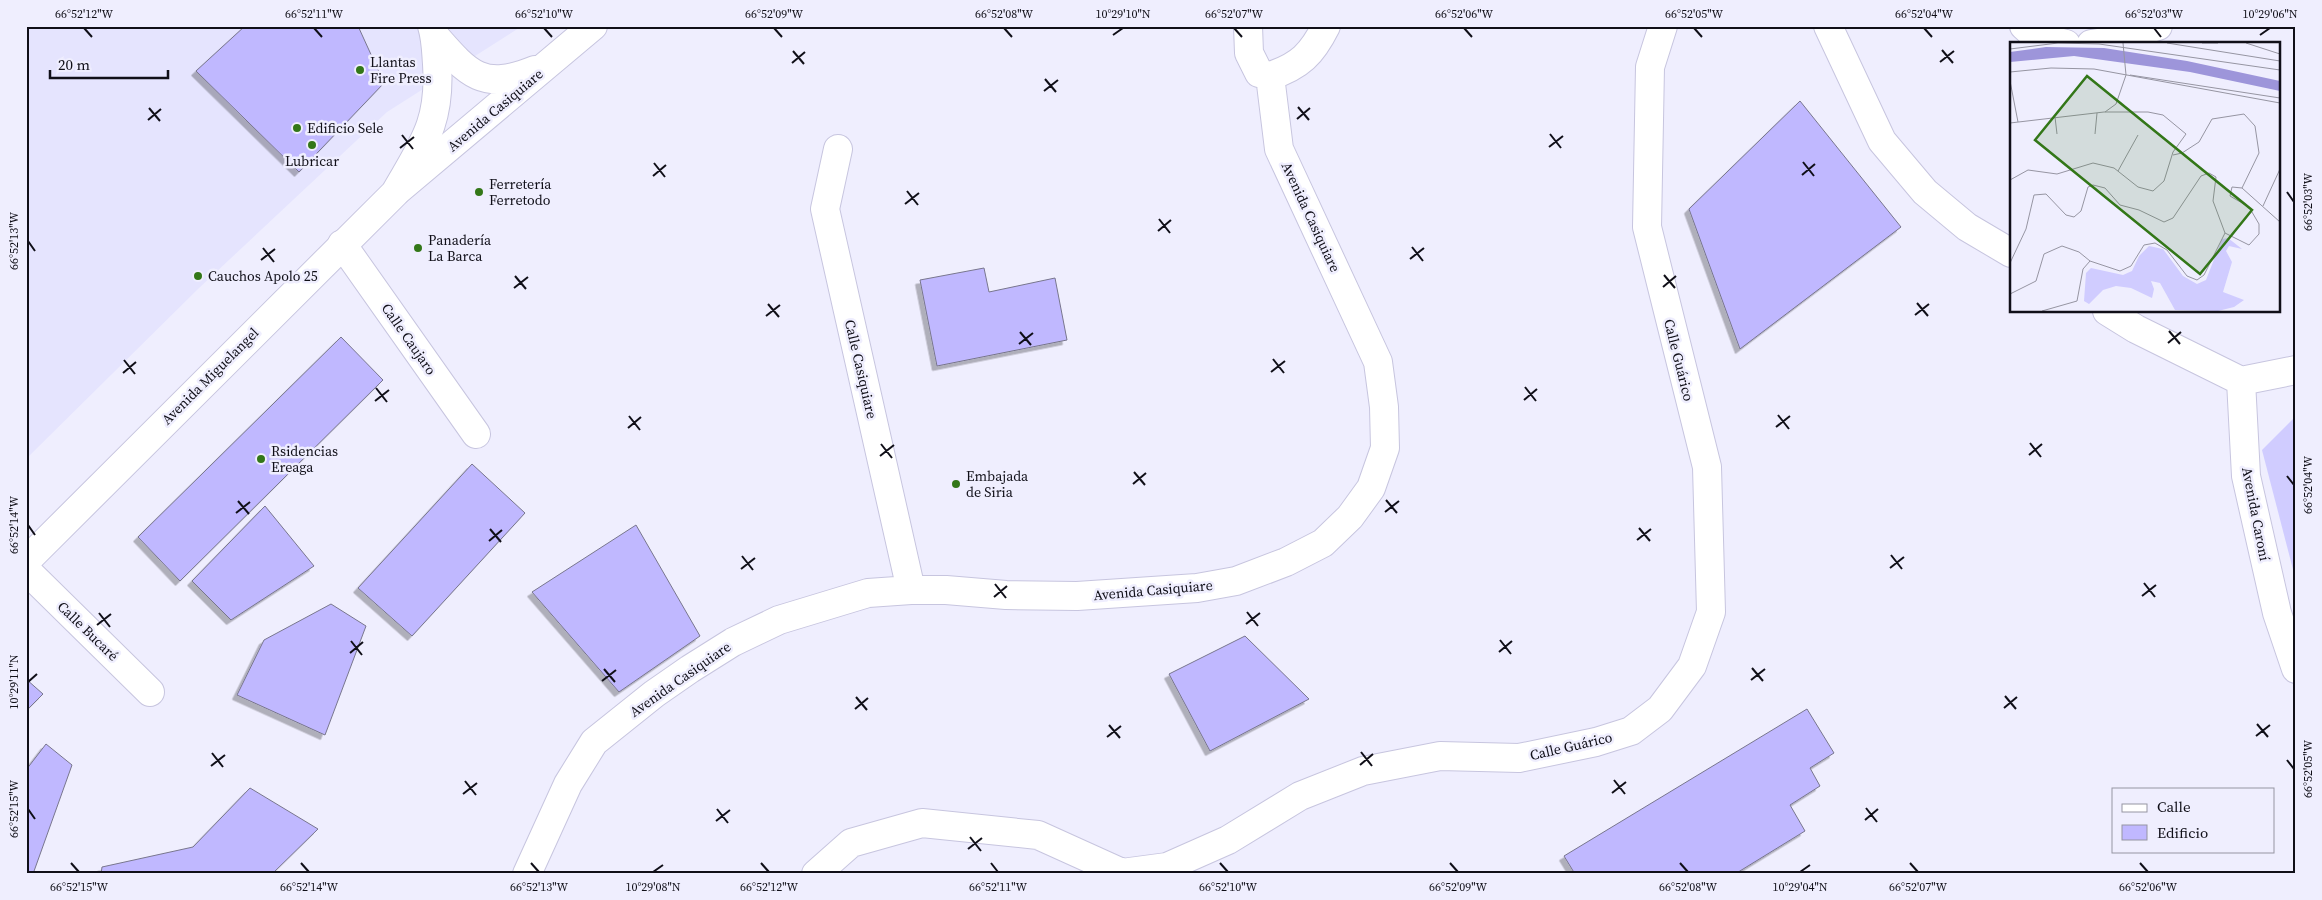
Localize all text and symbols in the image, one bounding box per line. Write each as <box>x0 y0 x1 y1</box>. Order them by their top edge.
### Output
text: 66°52'12"W <box>55 6 113 22</box>
text: 66°52'11"W <box>285 6 343 22</box>
text: 66°52'10"W <box>515 6 573 22</box>
text: 66°52'09"W <box>745 6 803 22</box>
text: 66°52'08"W <box>975 6 1033 22</box>
text: 10°29'10"N <box>1095 6 1151 22</box>
text: 66°52'07"W <box>1205 6 1263 22</box>
text: 66°52'06"W <box>1435 6 1493 22</box>
text: 66°52'05"W <box>1665 6 1723 22</box>
text: 66°52'04"W <box>1895 6 1953 22</box>
text: 66°52'03"W <box>2125 6 2183 22</box>
text: 10°29'06"N <box>2242 6 2298 22</box>
inset map <box>2010 42 2280 312</box>
scale bar <box>50 48 168 80</box>
place label: Llantas Fire Press <box>370 52 432 88</box>
text: 20 m <box>58 54 90 75</box>
marker: Llantas Fire Press <box>354 64 366 76</box>
street label: Avenida Casiquiare <box>443 64 547 156</box>
place label: Edificio Sele <box>307 118 383 138</box>
marker: Edificio Sele <box>291 122 303 134</box>
marker: Lubricar <box>306 139 318 151</box>
place label: Lubricar <box>285 151 339 171</box>
street label: Avenida Casiquiare <box>1277 159 1345 275</box>
text: 66°52'03"W <box>2300 173 2316 231</box>
place label: Ferretería Ferretodo <box>489 174 552 210</box>
marker: Ferretería Ferretodo <box>473 186 485 198</box>
text: 66°52'13"W <box>6 212 22 270</box>
place label: Panadería La Barca <box>428 230 492 266</box>
marker: Panadería La Barca <box>412 242 424 254</box>
place label: Cauchos Apolo 25 <box>208 266 318 286</box>
marker: Cauchos Apolo 25 <box>192 270 204 282</box>
street label: Calle Caujaro <box>377 299 441 379</box>
street label: Calle Guárico <box>1659 317 1699 404</box>
street label: Calle Casiquiare <box>840 318 882 420</box>
street label: Avenida Miguelangel <box>157 323 263 429</box>
place label: Rsidencias Ereaga <box>271 441 338 477</box>
marker: Rsidencias Ereaga <box>255 453 267 465</box>
text: 66°52'04"W <box>2300 456 2316 514</box>
street label: Avenida Caroní <box>2237 465 2275 563</box>
place label: Embajada de Siria <box>966 466 1029 502</box>
marker: Embajada de Siria <box>950 478 962 490</box>
text: 66°52'14"W <box>6 496 22 554</box>
street label: Avenida Casiquiare <box>1093 575 1213 605</box>
street label: Calle Bucaré <box>53 597 123 665</box>
street label: Avenida Casiquiare <box>625 637 735 721</box>
text: 10°29'11"N <box>6 654 22 710</box>
street label: Calle Guárico <box>1528 727 1615 765</box>
text: 66°52'05"W <box>2300 740 2316 798</box>
text: 66°52'15"W <box>6 780 22 838</box>
legend <box>2112 788 2274 852</box>
text: Calle <box>2157 796 2191 817</box>
text: Edificio <box>2157 822 2208 843</box>
text: 66°52'15"W <box>50 879 108 895</box>
text: 66°52'14"W <box>280 879 338 895</box>
text: 66°52'13"W <box>510 879 568 895</box>
text: 10°29'08"N <box>625 879 681 895</box>
text: 66°52'12"W <box>740 879 798 895</box>
text: 66°52'11"W <box>969 879 1027 895</box>
text: 66°52'10"W <box>1199 879 1257 895</box>
text: 66°52'09"W <box>1429 879 1487 895</box>
text: 66°52'08"W <box>1659 879 1717 895</box>
text: 10°29'04"N <box>1772 879 1828 895</box>
text: 66°52'07"W <box>1889 879 1947 895</box>
text: 66°52'06"W <box>2119 879 2177 895</box>

